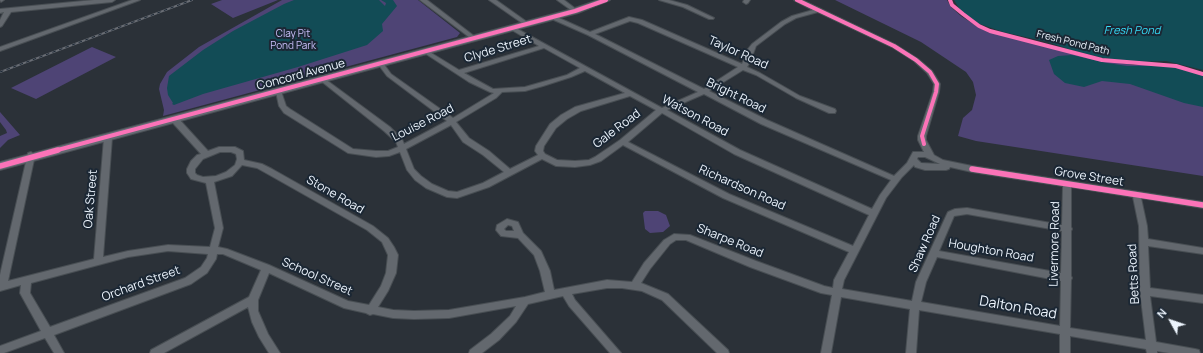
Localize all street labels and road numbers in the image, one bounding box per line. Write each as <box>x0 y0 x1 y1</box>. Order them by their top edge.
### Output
street label: Fresh Pond Path <box>1035 28 1111 58</box>
street label: Clyde Street <box>463 32 533 66</box>
street label: Taylor Road <box>706 33 770 73</box>
street label: Concord Avenue <box>255 56 347 94</box>
street label: Bright Road <box>704 75 768 117</box>
street label: Watson Road <box>659 92 731 140</box>
street label: Louise Road <box>390 101 456 145</box>
street label: Gale Road <box>590 106 644 152</box>
street label: Richardson Road <box>696 162 788 214</box>
street label: Grove Street <box>1053 164 1125 190</box>
street label: Oak Street <box>81 169 101 229</box>
street label: Stone Road <box>304 173 366 217</box>
street label: Livermore Road <box>1047 201 1063 287</box>
street label: Shaw Road <box>906 213 944 275</box>
street label: Sharpe Road <box>695 221 765 261</box>
street label: Houghton Road <box>947 236 1035 266</box>
street label: Betts Road <box>1125 243 1143 305</box>
street label: School Street <box>279 255 355 299</box>
street label: Orchard Street <box>100 263 182 305</box>
street label: Dalton Road <box>978 293 1058 323</box>

